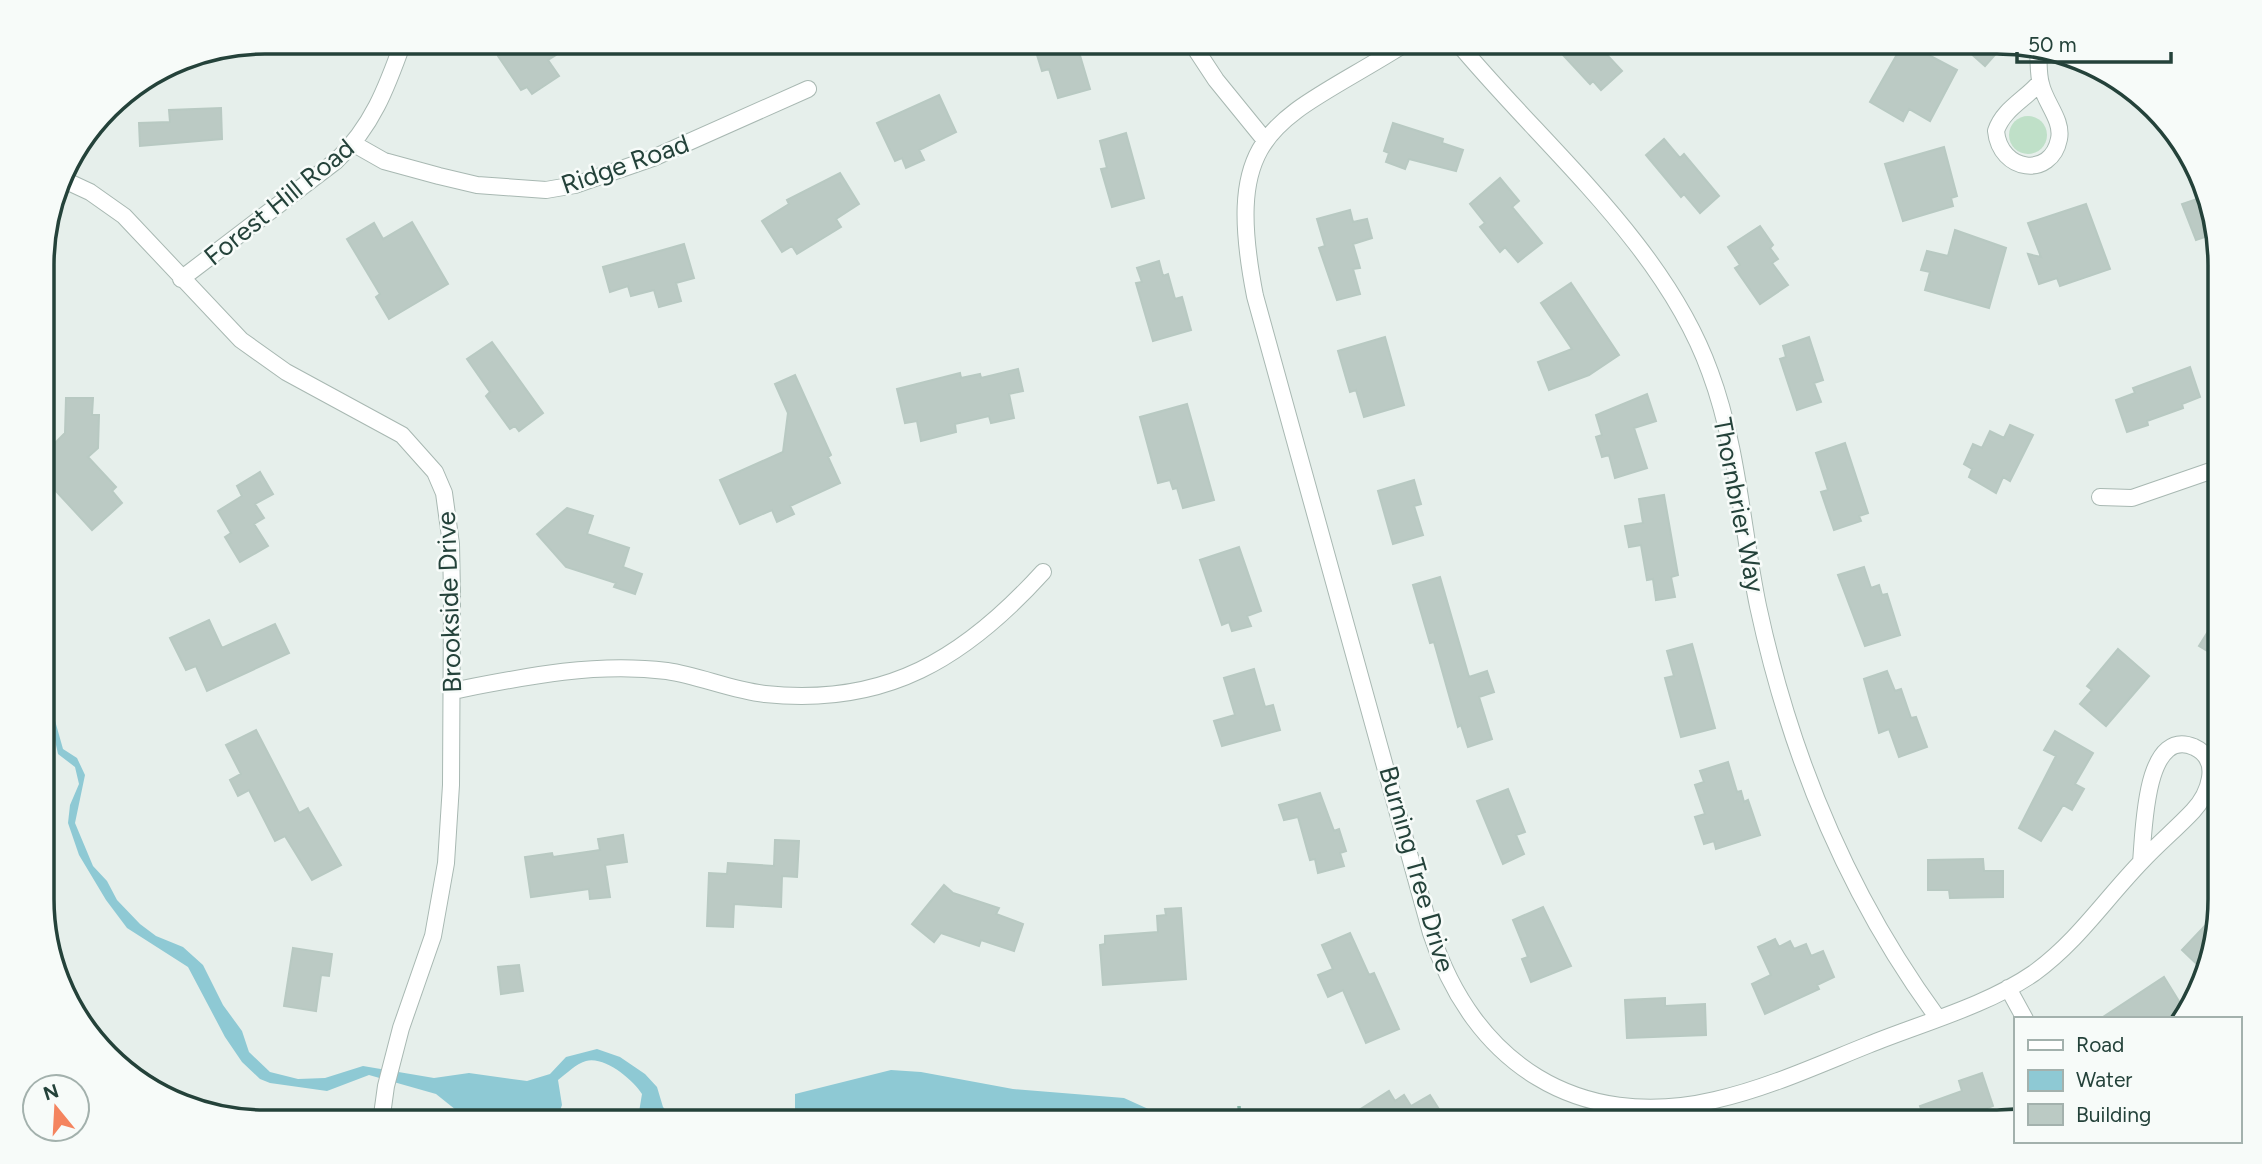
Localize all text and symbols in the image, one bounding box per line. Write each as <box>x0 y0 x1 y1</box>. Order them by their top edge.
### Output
scale bar <box>2017 21 2171 65</box>
text: 50 m <box>2028 32 2077 57</box>
street label: Ridge Road <box>557 127 693 201</box>
street label: Forest Hill Road <box>198 132 360 272</box>
street label: Thornbrier Way <box>1706 415 1772 595</box>
street label: Brookside Drive <box>430 511 468 693</box>
street label: Burning Tree Drive <box>1372 762 1462 976</box>
legend <box>2014 1017 2241 1143</box>
text: Road <box>2076 1032 2124 1057</box>
text: Water <box>2076 1067 2132 1092</box>
north arrow <box>21 1073 91 1143</box>
text: N <box>40 1079 61 1106</box>
text: Building <box>2076 1102 2151 1127</box>

